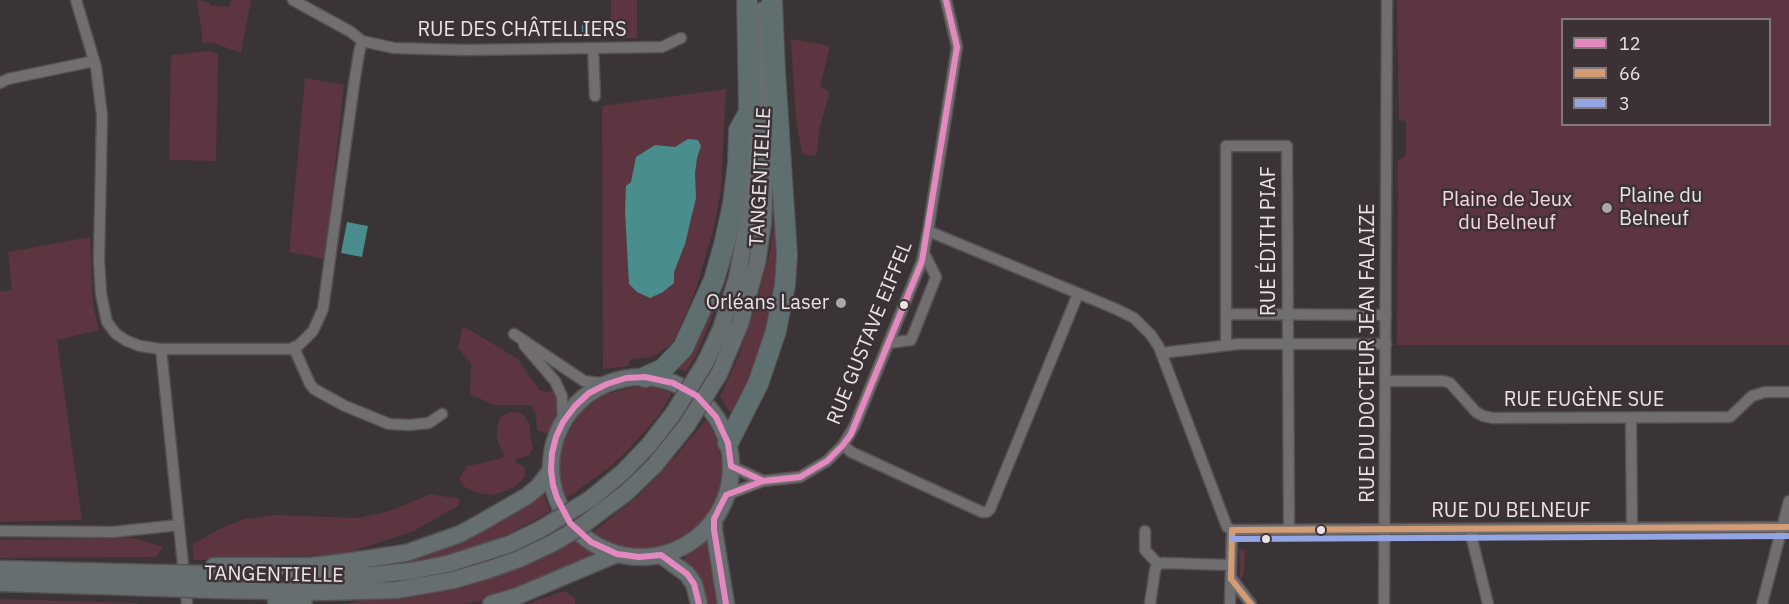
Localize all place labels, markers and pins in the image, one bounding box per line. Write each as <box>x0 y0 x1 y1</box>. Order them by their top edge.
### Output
place label: Plaine du Belneuf <box>1619 184 1702 231</box>
marker: Plaine du Belneuf <box>1600 201 1614 215</box>
place label: Orléans Laser <box>706 291 829 315</box>
marker: Orléans Laser <box>834 296 848 310</box>
unlabelled marker <box>898 299 910 311</box>
unlabelled marker <box>1315 524 1327 536</box>
unlabelled marker <box>1260 533 1272 545</box>

